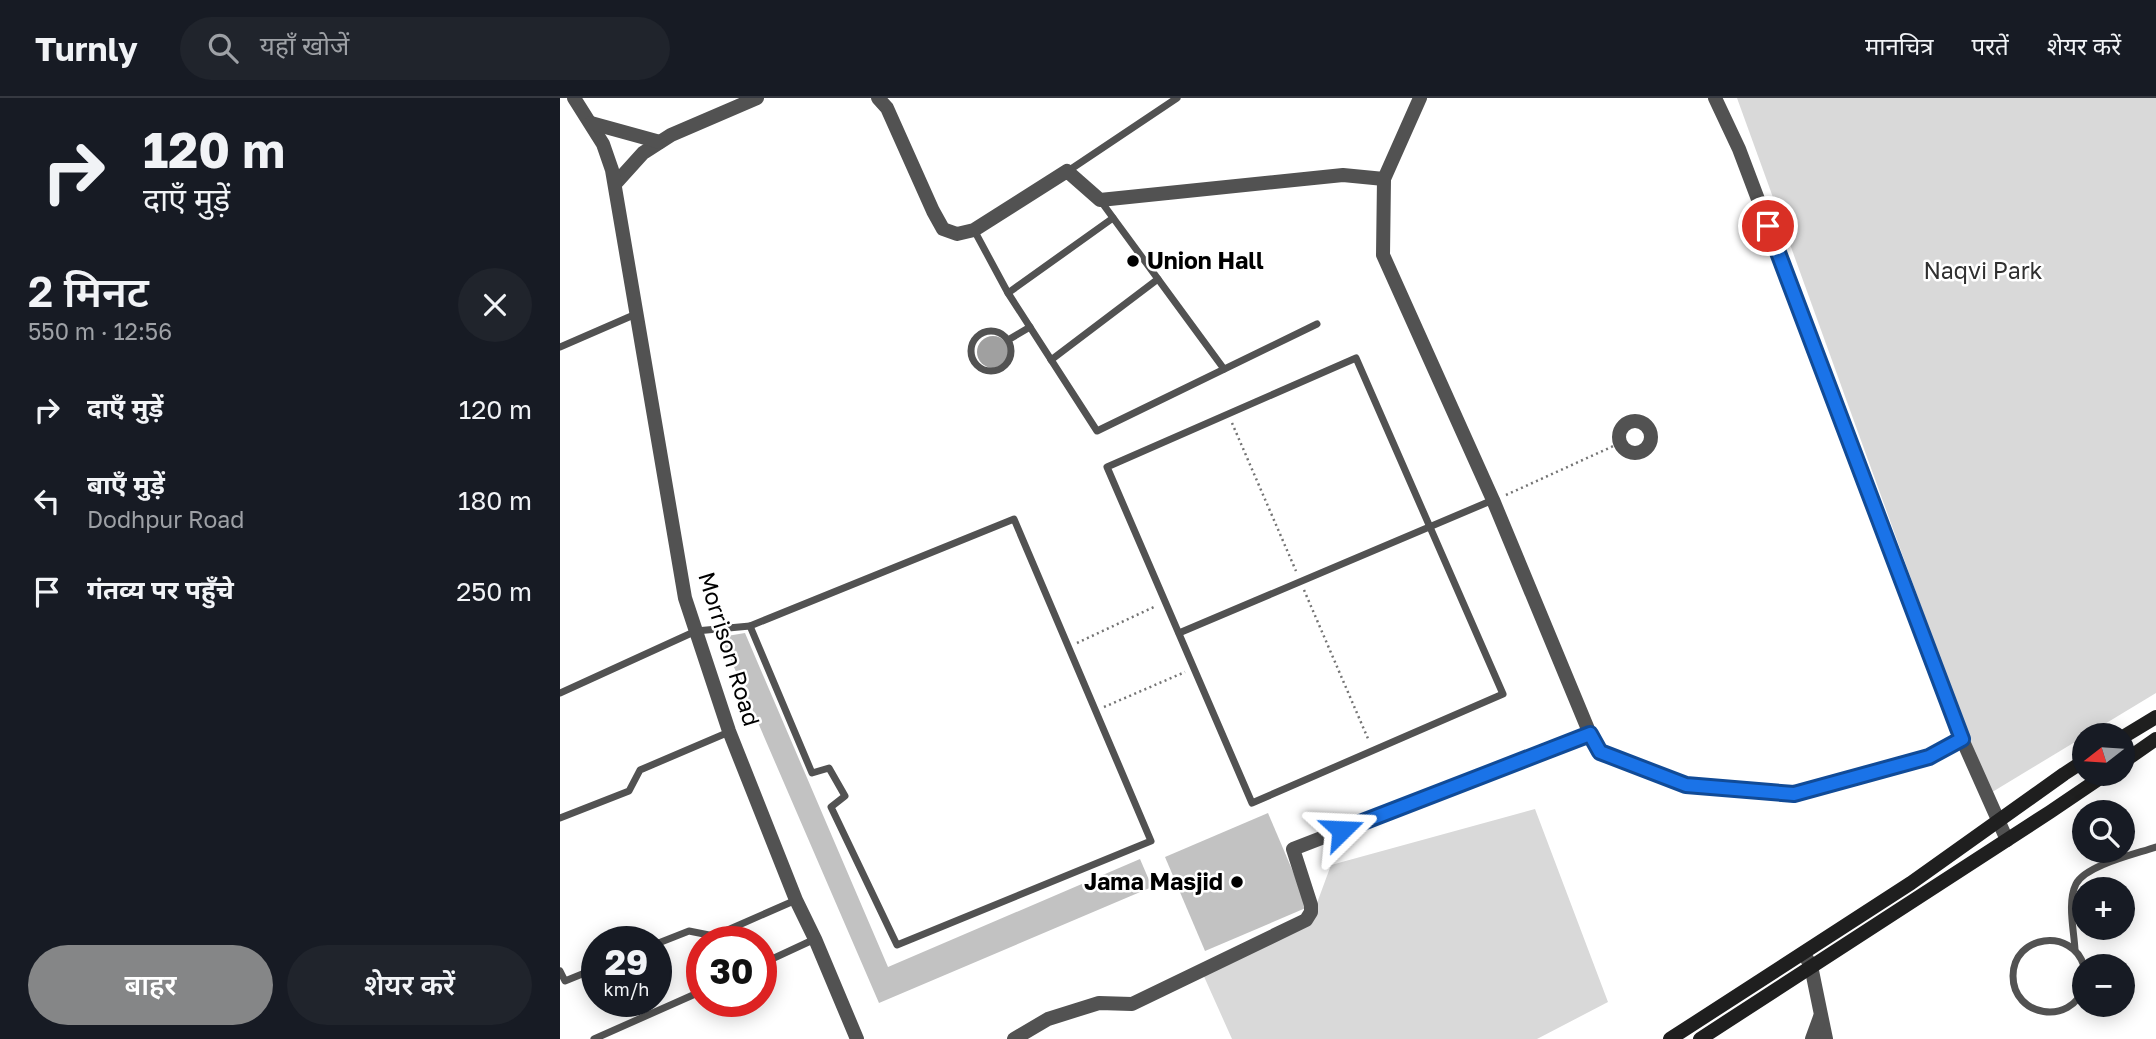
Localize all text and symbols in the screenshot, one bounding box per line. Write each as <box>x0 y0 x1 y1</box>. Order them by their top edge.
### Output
search box <box>180 17 670 80</box>
text: Turnly <box>35 29 138 68</box>
icon: search <box>204 29 242 67</box>
text: यहाँ खोजें <box>260 30 349 61</box>
text: मानचित्र <box>1865 31 1934 60</box>
text: परतें <box>1972 31 2009 60</box>
text: शेयर करें <box>2047 31 2121 60</box>
text: 120 m <box>143 120 285 179</box>
icon: right <box>28 126 119 217</box>
text: दाएँ मुड़ें <box>143 180 230 218</box>
pin <box>1738 196 1798 256</box>
icon: arrive <box>1749 207 1787 245</box>
place label: Union Hall <box>1147 246 1264 274</box>
marker: Union Hall <box>1125 253 1141 269</box>
park label: Naqvi Park <box>1923 256 2043 284</box>
text: 2 मिनट <box>28 266 149 316</box>
button: close <box>458 268 532 342</box>
text: 550 m · 12:56 <box>28 317 172 345</box>
icon: right <box>28 391 66 429</box>
text: दाएँ मुड़ें <box>87 392 163 423</box>
text: 120 m <box>459 394 532 425</box>
text: बाएँ मुड़ें <box>87 469 165 500</box>
icon: left <box>28 482 66 520</box>
text: 180 m <box>458 485 532 516</box>
text: Dodhpur Road <box>87 505 244 533</box>
street label: Morrison Road <box>693 568 767 729</box>
icon: arrive <box>28 573 66 611</box>
text: गंतव्य पर पहुँचे <box>87 574 234 605</box>
text: 250 m <box>456 576 532 607</box>
north arrow <box>2072 723 2135 786</box>
map controls <box>2072 723 2135 1017</box>
position arrow <box>1305 793 1379 867</box>
button: search <box>2072 800 2135 863</box>
place label: Jama Masjid <box>1084 867 1223 895</box>
marker: Jama Masjid <box>1229 874 1245 890</box>
button: + <box>2072 877 2135 940</box>
speed limit sign: 30 <box>686 926 777 1017</box>
text: 29 <box>605 941 648 983</box>
button: बाहर <box>28 945 273 1025</box>
button: शेयर करें <box>287 945 532 1025</box>
button: − <box>2072 954 2135 1017</box>
text: km/h <box>604 978 649 1000</box>

